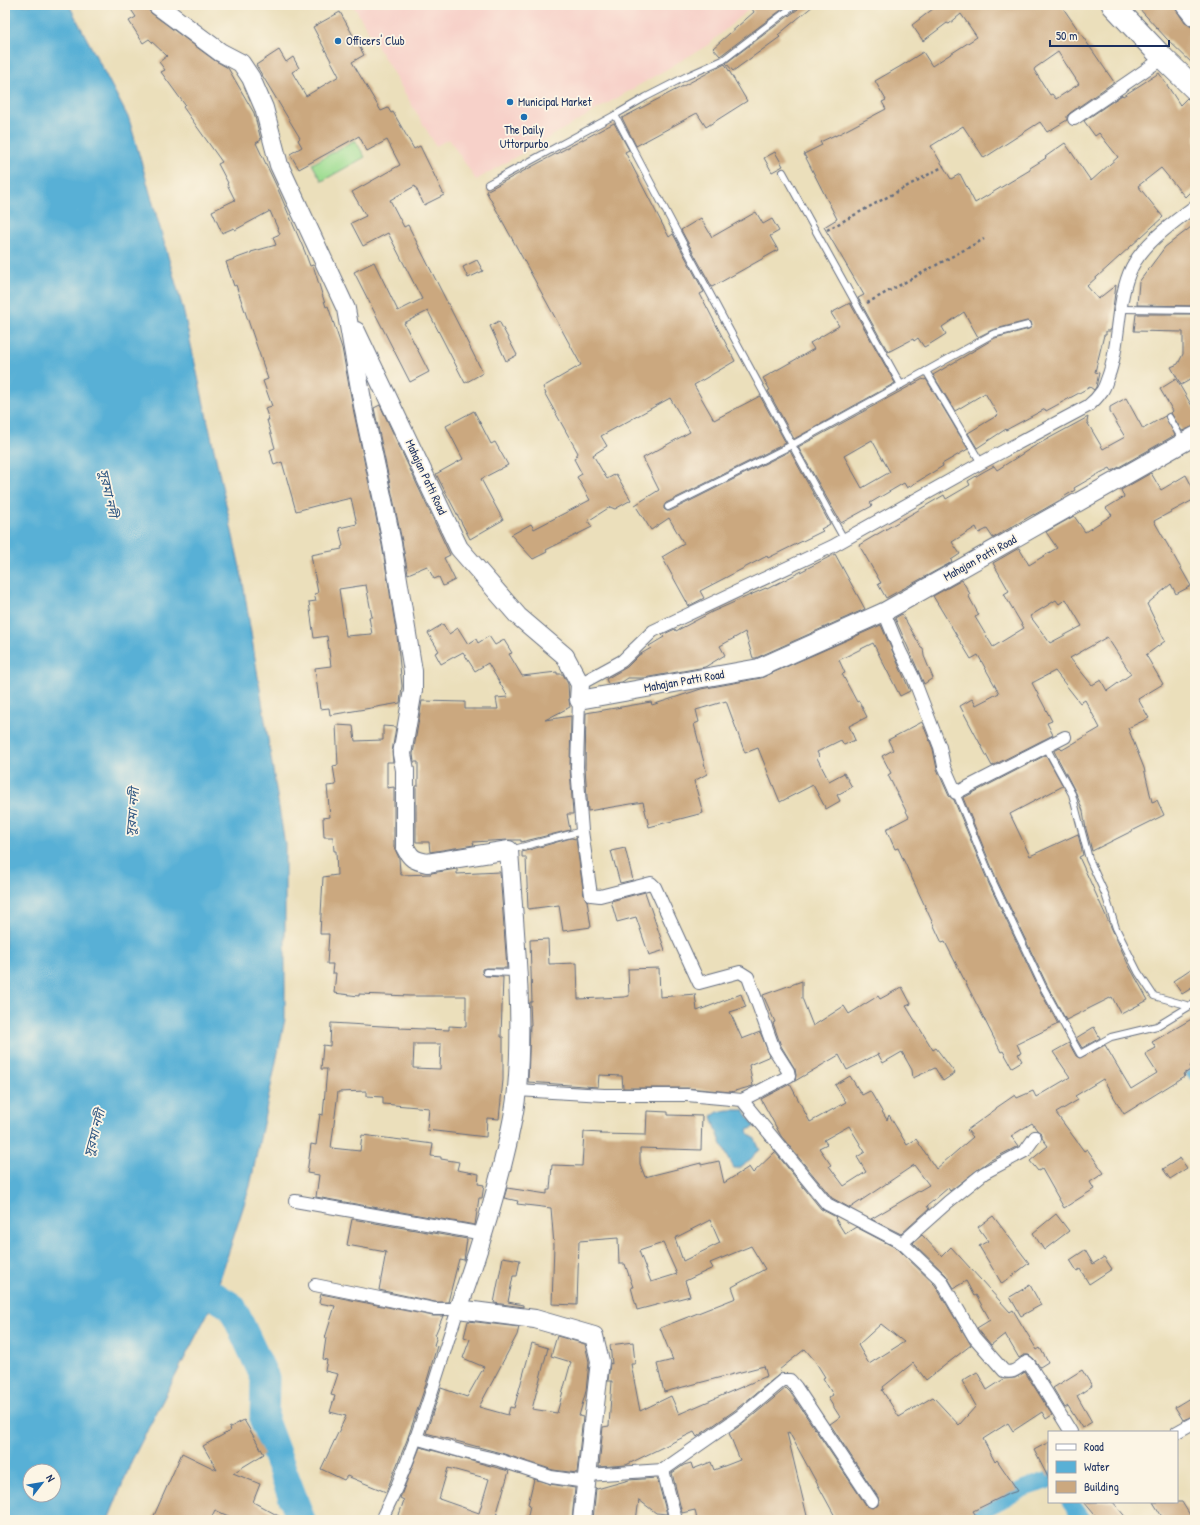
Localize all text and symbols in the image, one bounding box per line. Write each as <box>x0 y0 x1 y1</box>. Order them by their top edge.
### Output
scale bar <box>1050 22 1169 48</box>
text: 50 m <box>1056 27 1077 44</box>
place label: Officers' Club <box>346 32 405 49</box>
marker: Officers' Club <box>333 36 343 46</box>
place label: Municipal Market <box>518 93 592 110</box>
marker: Municipal Market <box>505 97 515 107</box>
marker: The Daily Uttorpurbo <box>519 112 529 122</box>
place label: The Daily Uttorpurbo <box>500 121 548 152</box>
street label: Mahajan Patti Road <box>402 436 451 517</box>
water label: সুরমা নদী <box>95 467 123 521</box>
street label: Mahajan Patti Road <box>940 530 1020 585</box>
street label: Mahajan Patti Road <box>642 665 726 696</box>
water label: সুরমা নদী <box>121 784 143 837</box>
water label: সুরমা নদী <box>79 1105 110 1159</box>
legend <box>1048 1431 1178 1503</box>
text: Road <box>1084 1438 1104 1455</box>
text: Water <box>1084 1458 1110 1475</box>
north arrow <box>22 1463 62 1503</box>
text: N <box>43 1472 58 1484</box>
text: Building <box>1084 1478 1119 1495</box>

